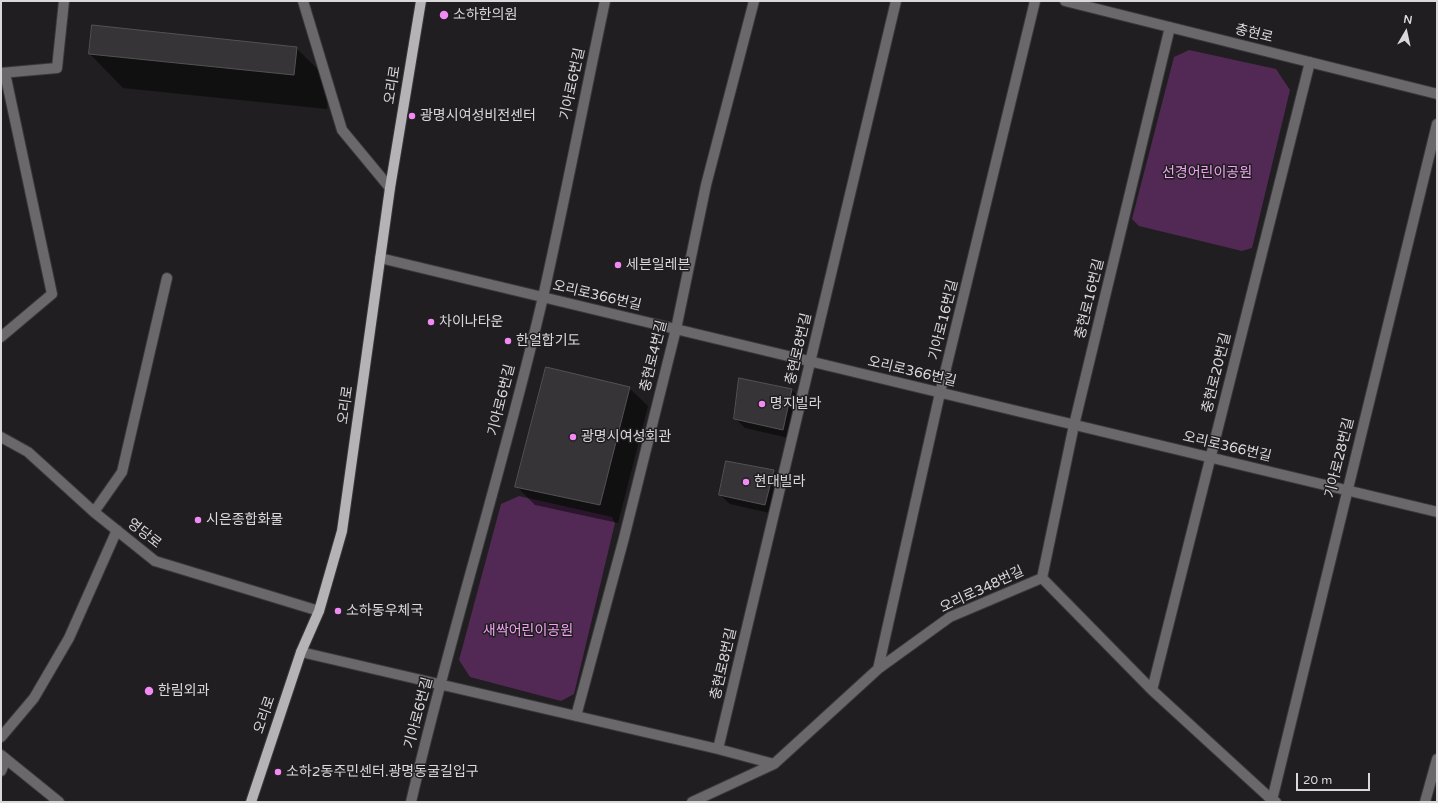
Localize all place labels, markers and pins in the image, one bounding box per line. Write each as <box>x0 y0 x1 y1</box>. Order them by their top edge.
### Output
place label: 소하한의원 <box>453 7 517 23</box>
marker: 소하한의원 <box>438 9 450 21</box>
place label: 광명시여성비전센터 <box>420 108 536 124</box>
marker: 광명시여성비전센터 <box>407 111 417 121</box>
place label: 세븐일레븐 <box>626 257 690 273</box>
marker: 세븐일레븐 <box>613 260 623 270</box>
place label: 차이나타운 <box>439 314 503 330</box>
marker: 차이나타운 <box>426 317 436 327</box>
place label: 한얼합기도 <box>516 333 580 349</box>
marker: 한얼합기도 <box>503 336 513 346</box>
place label: 명지빌라 <box>770 396 822 412</box>
marker: 명지빌라 <box>757 399 767 409</box>
place label: 광명시여성회관 <box>581 429 671 445</box>
marker: 광명시여성회관 <box>568 432 578 442</box>
place label: 현대빌라 <box>754 474 806 490</box>
marker: 현대빌라 <box>741 477 751 487</box>
place label: 시은종합화물 <box>206 512 283 528</box>
marker: 시은종합화물 <box>193 515 203 525</box>
place label: 소하동우체국 <box>346 603 423 619</box>
marker: 소하동우체국 <box>333 606 343 616</box>
place label: 한림외과 <box>158 683 210 699</box>
marker: 한림외과 <box>143 685 155 697</box>
place label: 소하2동주민센터.광명동굴길입구 <box>286 764 479 780</box>
marker: 소하2동주민센터.광명동굴길입구 <box>273 767 283 777</box>

